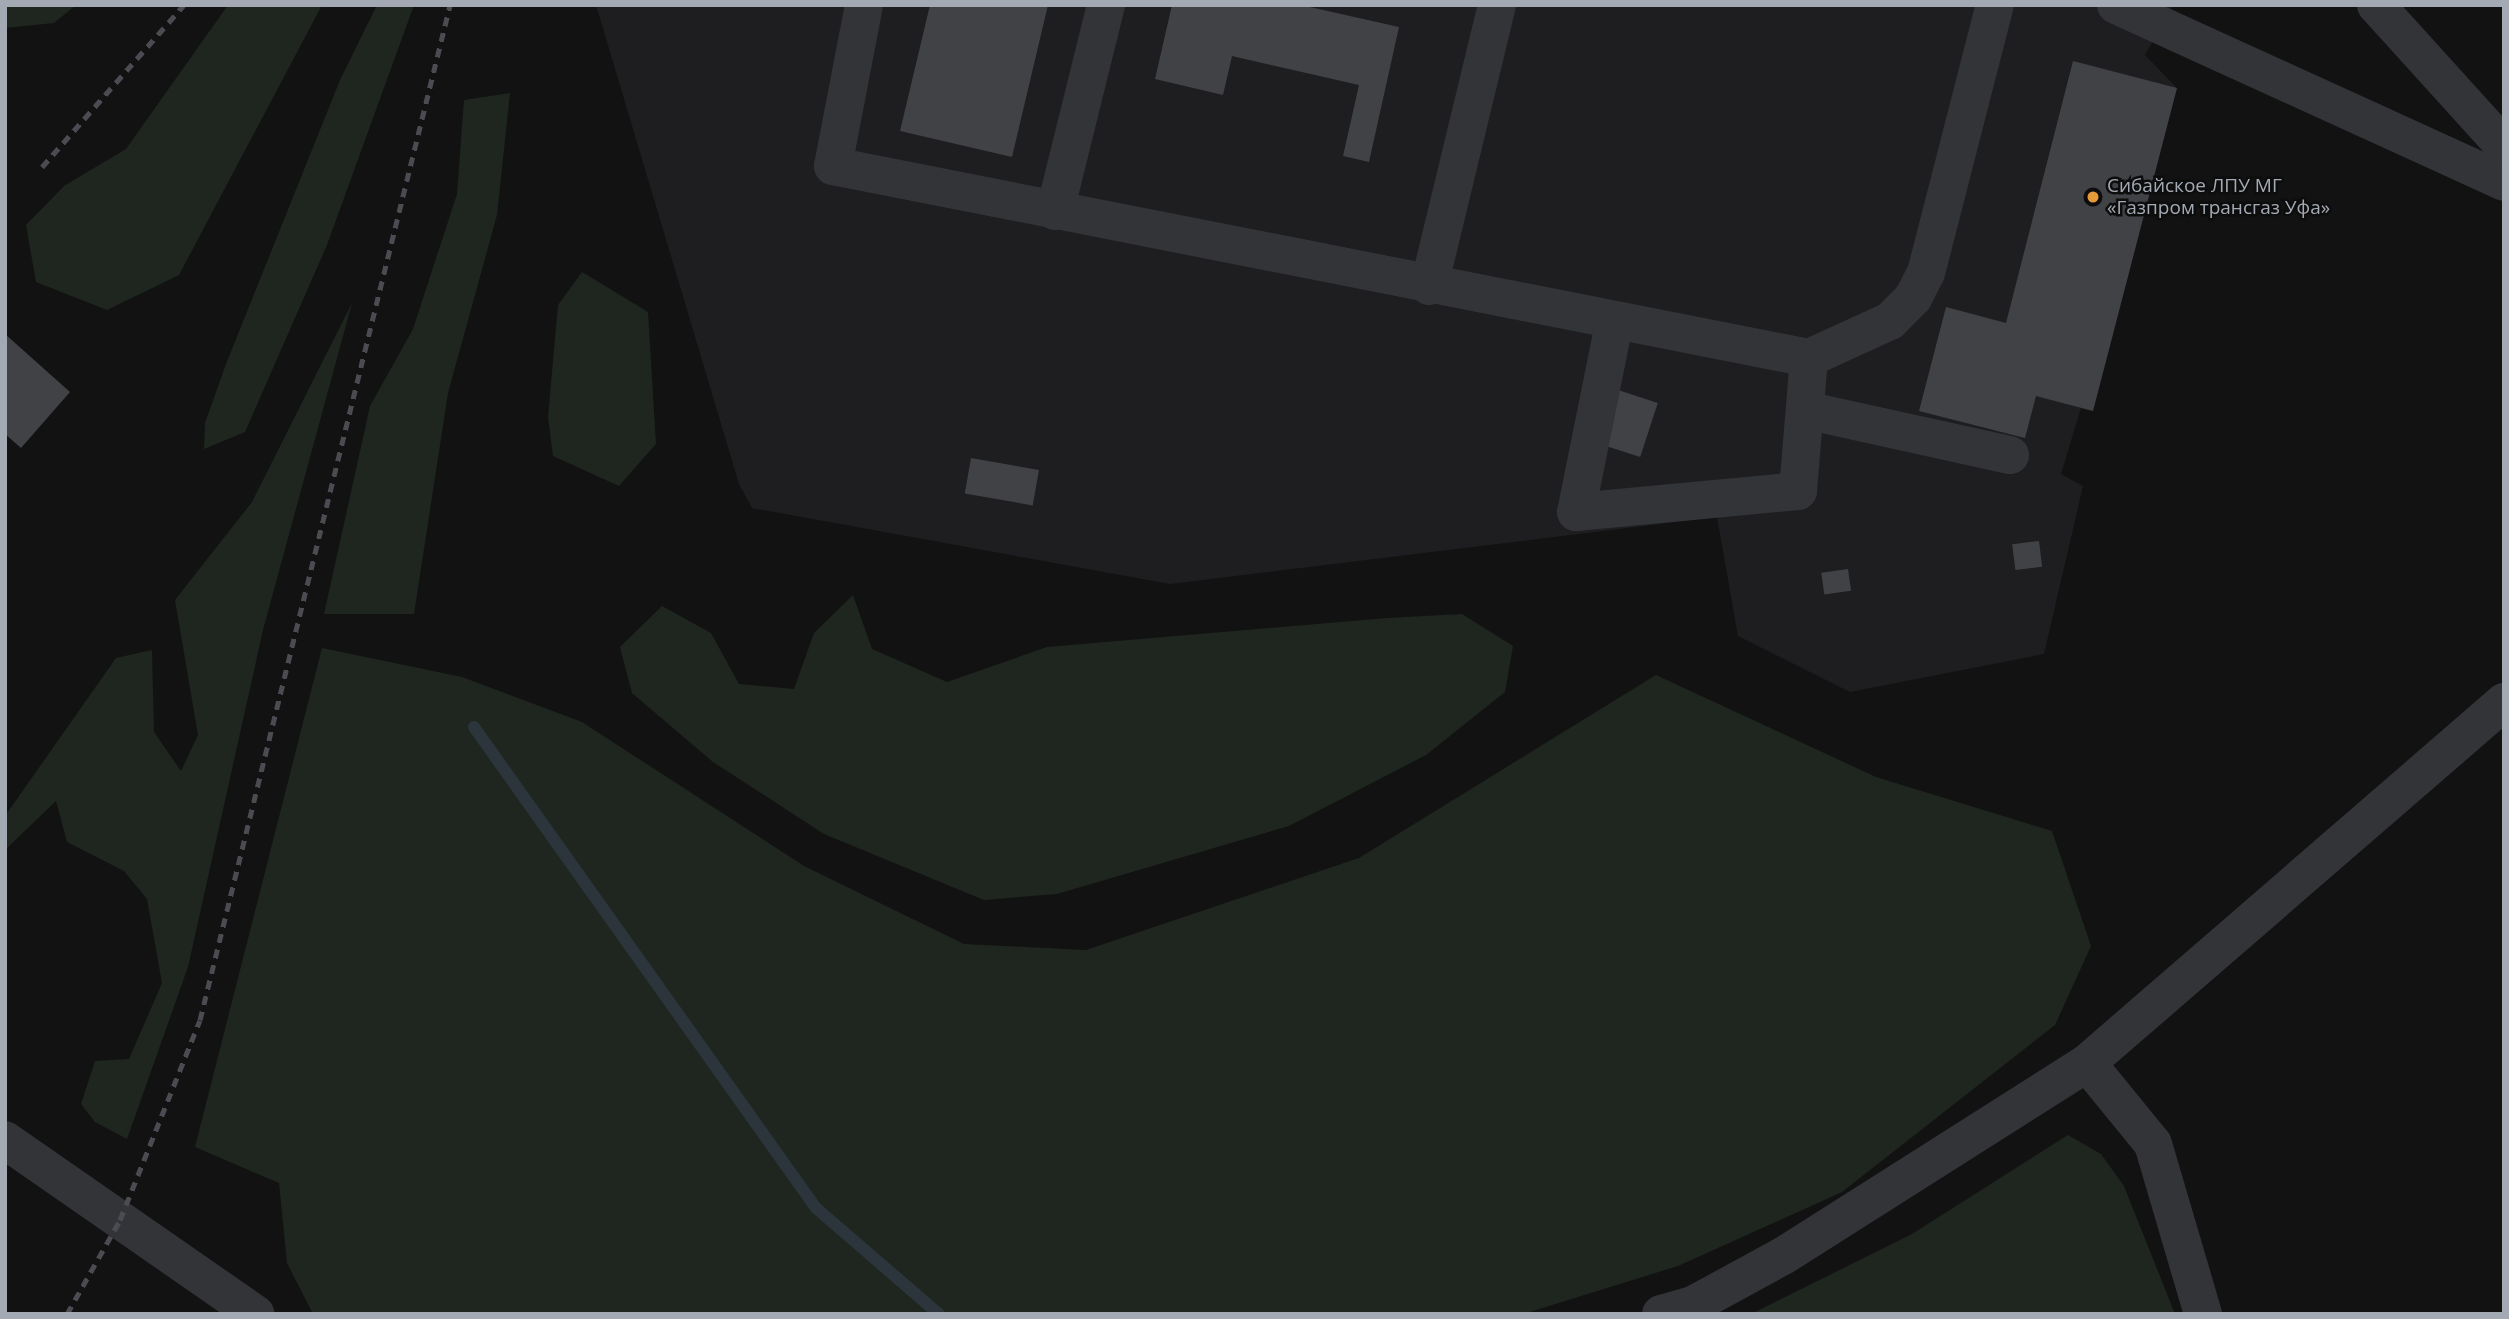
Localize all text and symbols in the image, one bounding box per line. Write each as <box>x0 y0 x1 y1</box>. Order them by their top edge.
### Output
place label: Сибайское ЛПУ МГ «Газпром трансгаз Уфа» <box>2107 175 2330 219</box>
marker: Сибайское ЛПУ МГ «Газпром трансгаз Уфа» <box>2085 189 2101 205</box>

